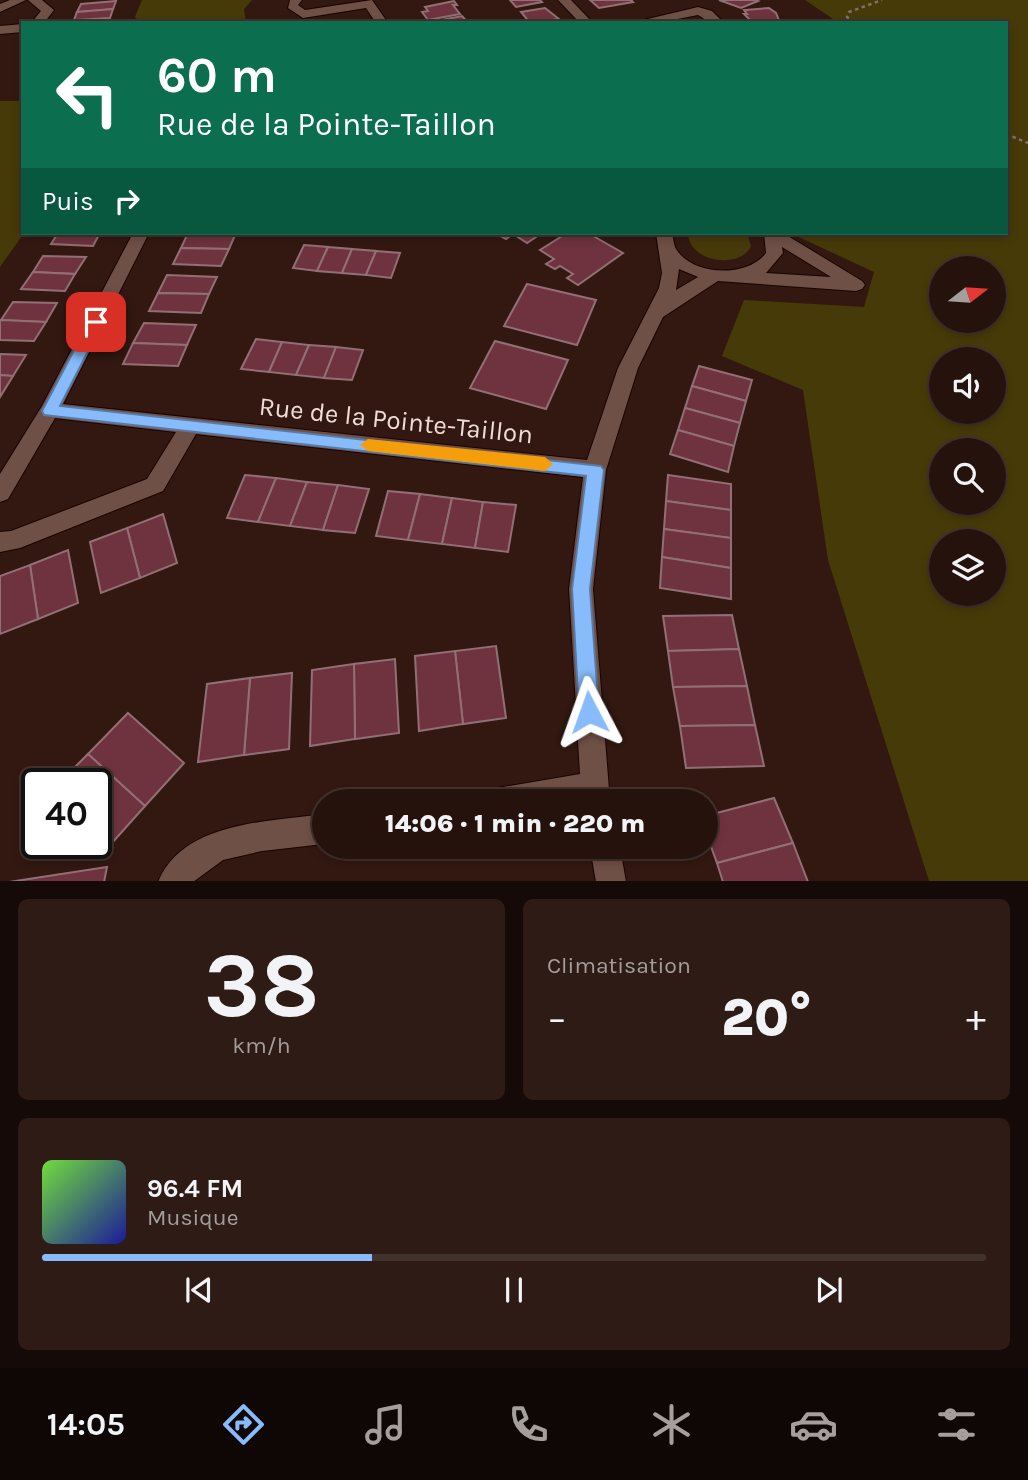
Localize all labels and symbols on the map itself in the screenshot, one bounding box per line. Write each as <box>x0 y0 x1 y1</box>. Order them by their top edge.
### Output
north arrow <box>929 256 1006 332</box>
pin <box>66 292 126 352</box>
street label: Rue de la Pointe-Taillon <box>257 391 535 450</box>
position arrow <box>552 675 626 749</box>
speed limit sign: 40 <box>21 768 112 859</box>

